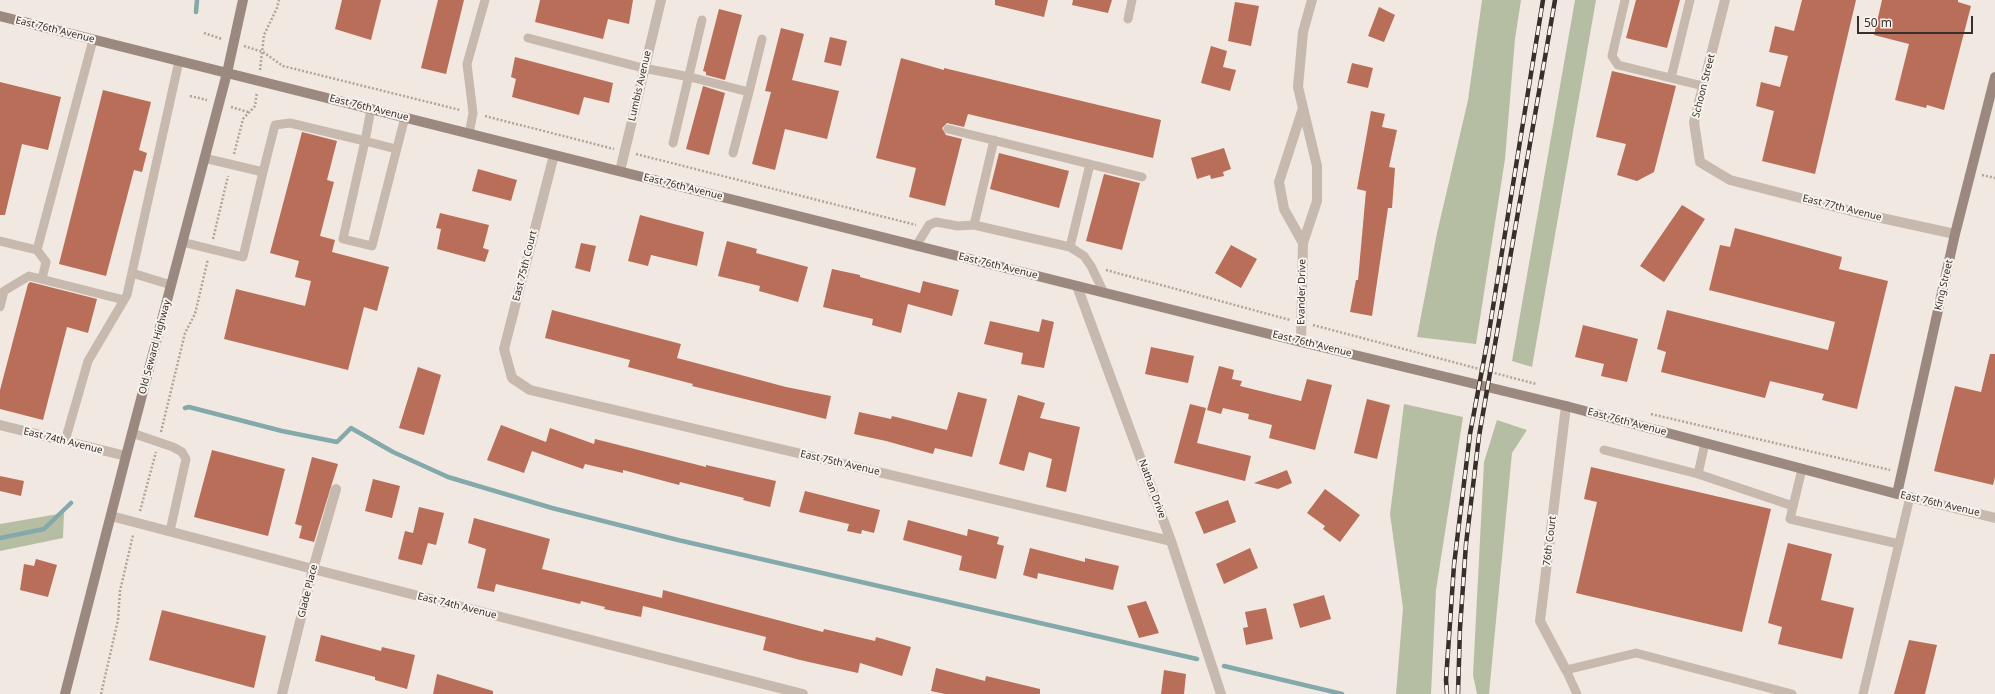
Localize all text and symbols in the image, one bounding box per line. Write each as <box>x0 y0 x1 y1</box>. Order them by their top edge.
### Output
scale bar <box>1859 8 1975 34</box>
street label: East 76th Avenue <box>14 14 96 46</box>
text: 50 m <box>1864 14 1892 31</box>
street label: Lumbis Avenue <box>626 50 654 122</box>
street label: Schoon Street <box>1690 53 1718 119</box>
street label: East 76th Avenue <box>328 92 410 124</box>
street label: East 76th Avenue <box>642 171 724 203</box>
street label: East 77th Avenue <box>1801 192 1883 224</box>
street label: East 75th Court <box>510 229 540 303</box>
street label: East 76th Avenue <box>957 250 1039 282</box>
street label: Evander Drive <box>1295 259 1309 325</box>
street label: King Street <box>1932 259 1956 311</box>
street label: Old Seward Highway <box>137 299 173 395</box>
street label: East 76th Avenue <box>1271 328 1353 360</box>
street label: East 76th Avenue <box>1586 406 1668 438</box>
street label: East 74th Avenue <box>22 425 104 457</box>
street label: East 75th Avenue <box>799 448 881 478</box>
street label: Nathan Drive <box>1136 458 1168 520</box>
street label: East 76th Avenue <box>1899 489 1981 519</box>
street label: 76th Court <box>1541 515 1559 567</box>
street label: Glade Place <box>296 563 320 619</box>
street label: East 74th Avenue <box>416 590 498 622</box>

